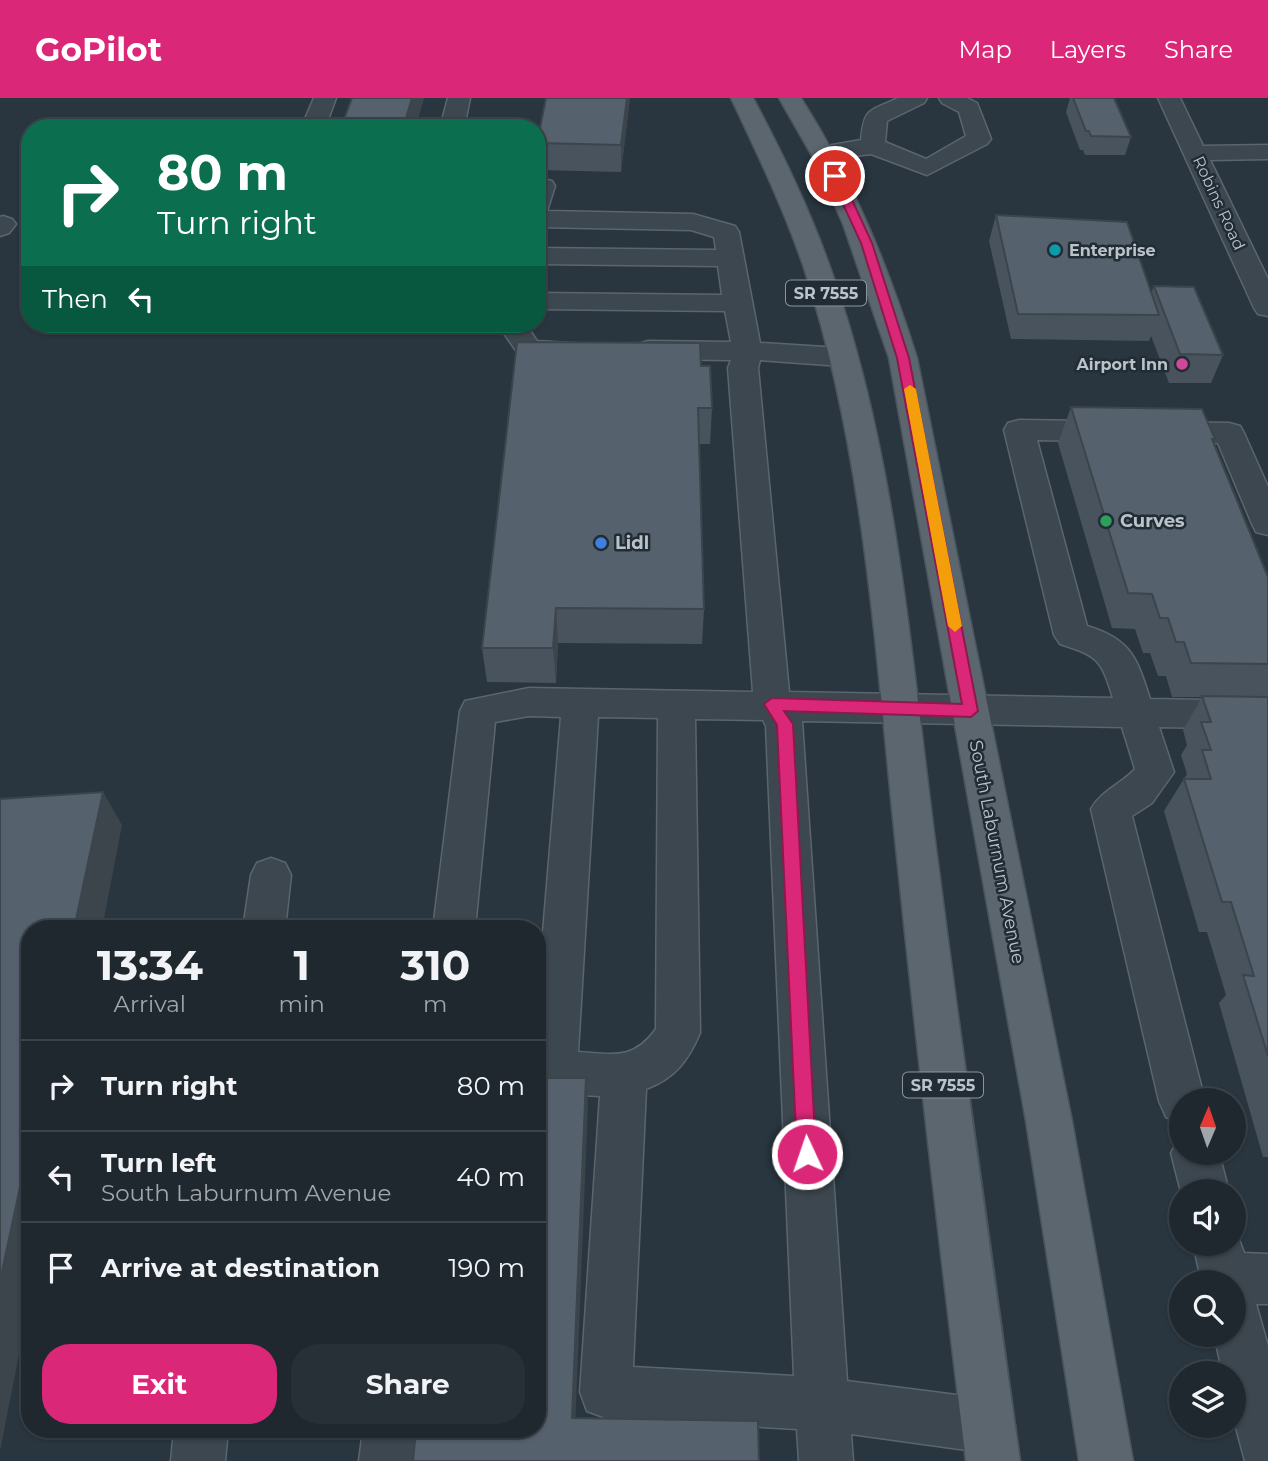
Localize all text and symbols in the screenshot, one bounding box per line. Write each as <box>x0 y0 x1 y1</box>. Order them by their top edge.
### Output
text: GoPilot <box>35 29 162 69</box>
text: Map <box>958 35 1012 64</box>
text: Layers <box>1050 35 1126 64</box>
text: Share <box>1164 35 1233 64</box>
text: 80 m <box>157 143 288 202</box>
pin <box>805 146 865 206</box>
icon: right <box>42 147 133 238</box>
street label: Robins Road <box>1189 153 1249 253</box>
icon: arrive <box>816 157 854 195</box>
text: Turn right <box>157 203 317 242</box>
place label: Enterprise <box>1069 241 1156 260</box>
marker: Enterprise <box>1047 242 1063 258</box>
icon: left <box>122 280 160 318</box>
road number: SR 7555 <box>786 280 866 306</box>
text: Then <box>42 283 108 315</box>
place label: Airport Inn <box>1076 355 1168 374</box>
marker: Airport Inn <box>1174 356 1190 372</box>
place label: Curves <box>1120 510 1185 532</box>
marker: Curves <box>1098 513 1114 529</box>
place label: Lidl <box>615 532 649 554</box>
marker: Lidl <box>593 535 609 551</box>
street label: South Laburnum Avenue <box>965 738 1030 966</box>
text: 13:34 <box>97 939 203 991</box>
text: 1 <box>293 939 310 991</box>
text: 310 <box>400 939 470 991</box>
text: Arrival <box>114 990 186 1018</box>
text: min <box>279 990 325 1018</box>
text: m <box>423 990 448 1018</box>
icon: right <box>42 1067 80 1105</box>
text: Turn right <box>101 1070 237 1102</box>
text: 80 m <box>457 1070 525 1102</box>
road number: SR 7555 <box>903 1072 983 1098</box>
north arrow <box>1169 1088 1246 1166</box>
map controls <box>1169 1088 1246 1438</box>
position arrow <box>770 1117 844 1191</box>
text: Turn left <box>101 1147 217 1179</box>
icon: left <box>42 1158 80 1196</box>
text: 40 m <box>456 1161 525 1193</box>
text: South Laburnum Avenue <box>101 1179 391 1207</box>
button: sound <box>1169 1179 1246 1256</box>
icon: arrive <box>42 1249 80 1287</box>
text: Arrive at destination <box>101 1252 380 1284</box>
text: 190 m <box>448 1252 525 1284</box>
button: search <box>1169 1270 1246 1347</box>
button: Exit <box>42 1344 277 1424</box>
button: Share <box>291 1344 525 1424</box>
button: layers <box>1169 1361 1246 1438</box>

